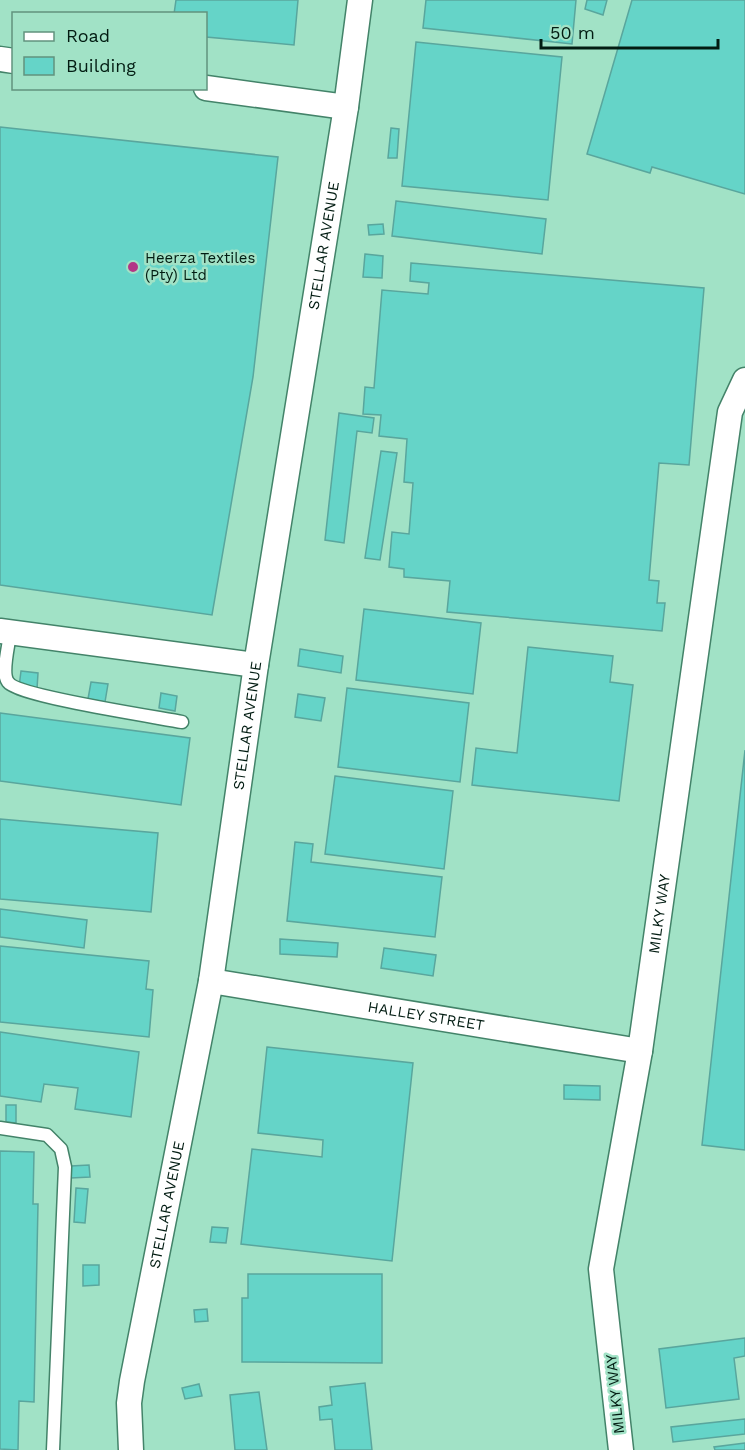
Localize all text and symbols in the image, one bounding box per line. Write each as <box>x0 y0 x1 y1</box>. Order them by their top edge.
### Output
legend <box>12 12 207 90</box>
scale bar <box>541 12 718 50</box>
text: 50 m <box>550 22 595 43</box>
text: Road <box>66 25 110 46</box>
text: Building <box>66 55 136 76</box>
street label: STELLAR AVENUE <box>304 180 343 311</box>
place label: Heerza Textiles (Pty) Ltd <box>145 249 255 284</box>
marker: Heerza Textiles (Pty) Ltd <box>126 260 140 274</box>
street label: STELLAR AVENUE <box>229 660 265 791</box>
street label: MILKY WAY <box>645 873 674 955</box>
street label: HALLEY STREET <box>366 998 486 1034</box>
street label: STELLAR AVENUE <box>145 1139 188 1270</box>
street label: MILKY WAY <box>602 1353 628 1435</box>

